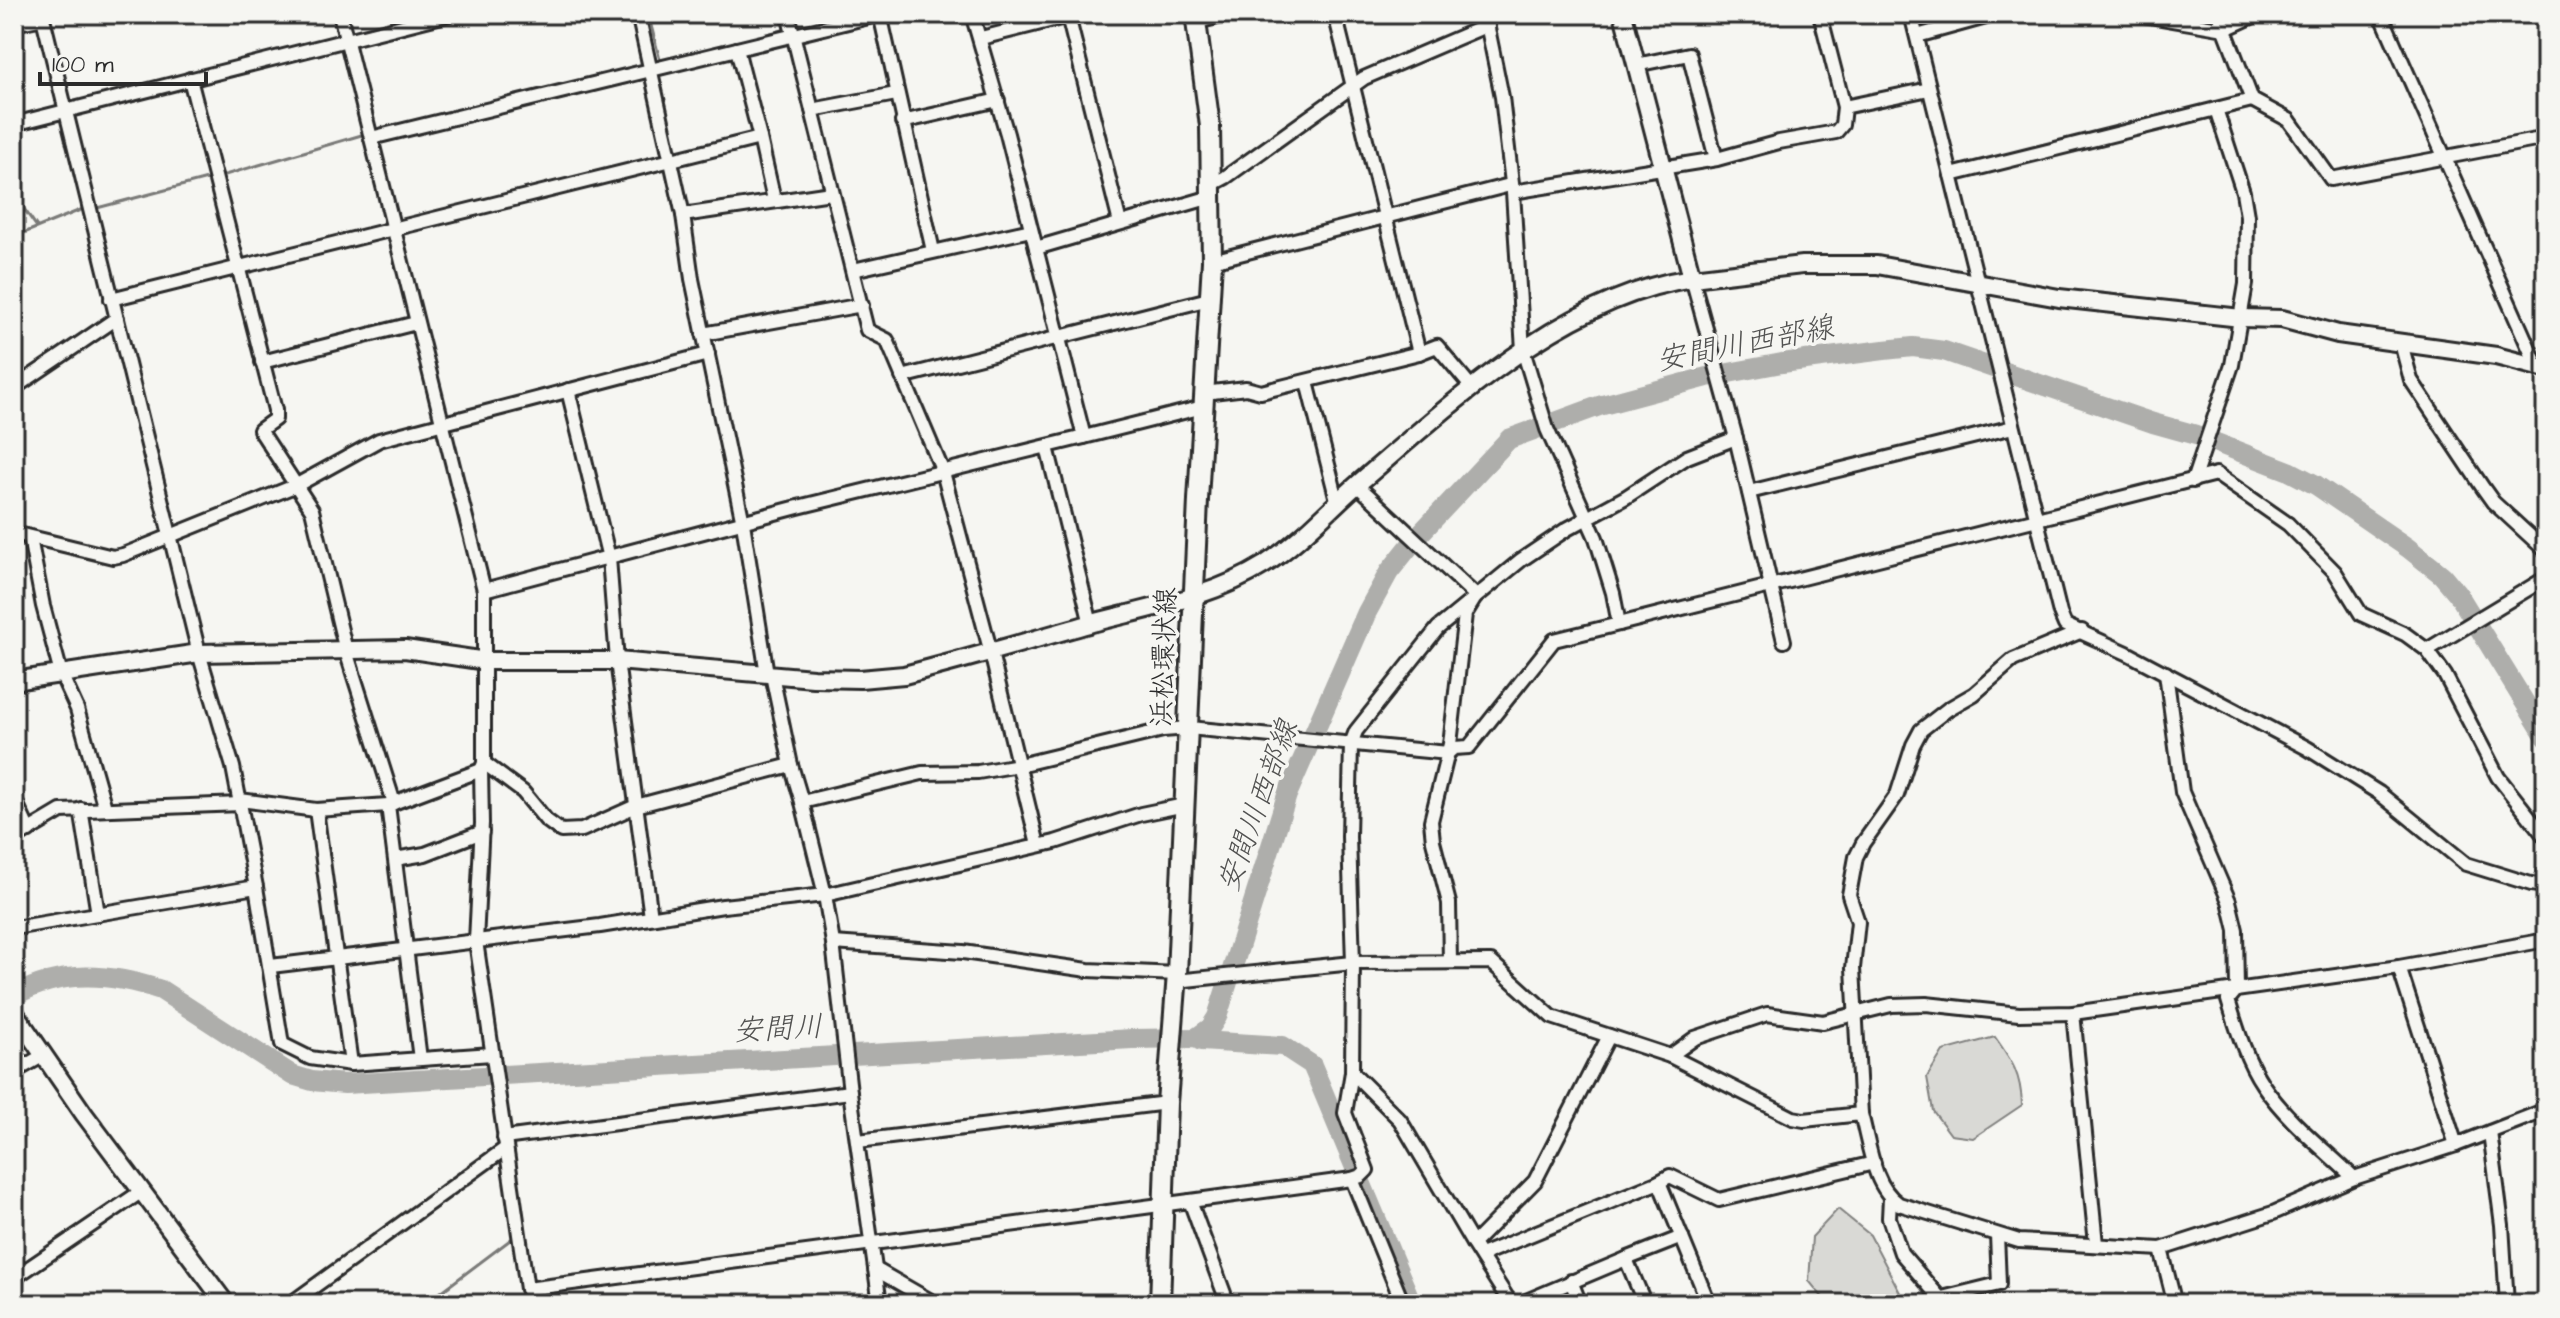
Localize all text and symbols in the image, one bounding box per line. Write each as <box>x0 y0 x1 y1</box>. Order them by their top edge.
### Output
scale bar <box>40 36 206 86</box>
text: 100 m <box>52 48 114 82</box>
water label: 安間川西部線 <box>1653 306 1838 382</box>
street label: 浜松環状線 <box>1142 586 1186 728</box>
water label: 安間川西部線 <box>1207 713 1309 898</box>
water label: 安間川 <box>732 1006 824 1052</box>

